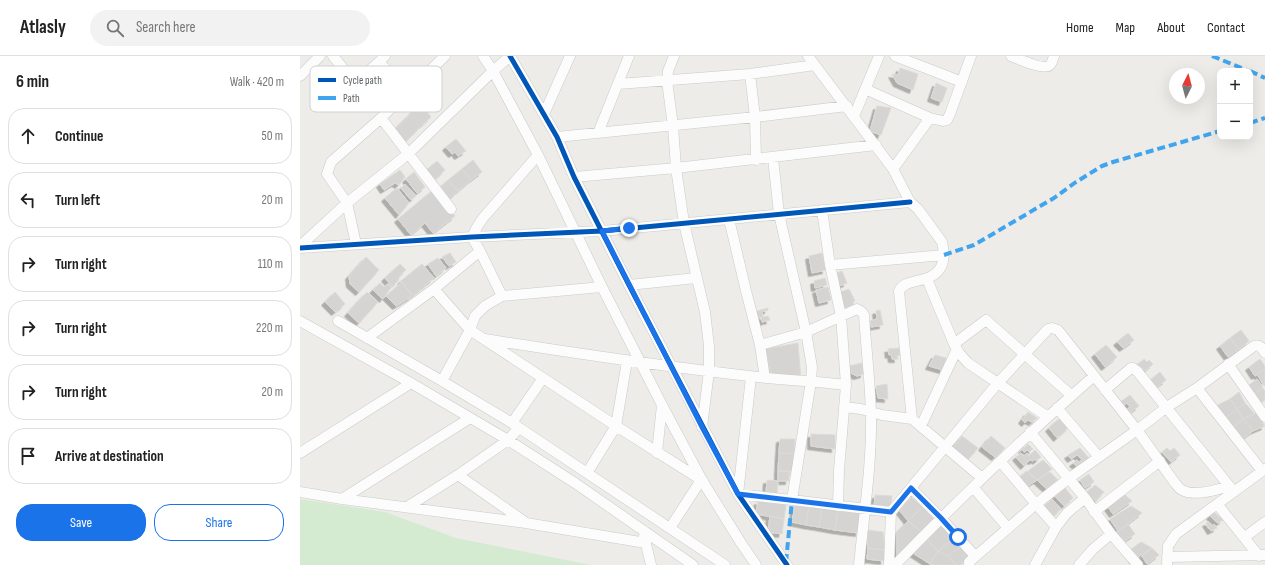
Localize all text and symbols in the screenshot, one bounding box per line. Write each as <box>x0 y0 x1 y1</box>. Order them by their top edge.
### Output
search box <box>90 10 370 46</box>
text: Atlasly <box>20 16 66 39</box>
icon: search <box>104 17 126 39</box>
text: Search here <box>136 18 196 37</box>
text: Home <box>1066 19 1094 36</box>
text: Map <box>1116 19 1135 36</box>
text: About <box>1157 19 1185 36</box>
text: Contact <box>1207 19 1245 36</box>
legend <box>310 66 442 112</box>
north arrow <box>1169 68 1205 104</box>
map controls <box>1217 68 1253 140</box>
button: + <box>1217 68 1253 104</box>
text: 6 min <box>16 72 49 92</box>
text: Walk · 420 m <box>230 74 284 90</box>
text: Cycle path <box>343 74 382 87</box>
text: Path <box>343 92 360 105</box>
button: − <box>1217 104 1253 140</box>
icon: ahead <box>17 125 39 147</box>
text: Continue <box>55 127 104 146</box>
text: 50 m <box>262 128 283 144</box>
icon: left <box>17 189 39 211</box>
text: Turn left <box>55 191 100 210</box>
text: 20 m <box>261 192 283 208</box>
route end <box>620 219 638 237</box>
icon: right <box>17 253 39 275</box>
text: Turn right <box>55 255 107 274</box>
text: 110 m <box>258 256 283 272</box>
icon: right <box>17 317 39 339</box>
text: Turn right <box>55 319 107 338</box>
text: 220 m <box>256 320 283 336</box>
icon: right <box>17 381 39 403</box>
text: Turn right <box>55 383 107 402</box>
text: 20 m <box>261 384 283 400</box>
icon: arrive <box>17 445 39 467</box>
text: Arrive at destination <box>55 447 164 466</box>
button: Save <box>16 504 146 541</box>
button: Share <box>154 504 284 541</box>
route start <box>949 528 967 546</box>

